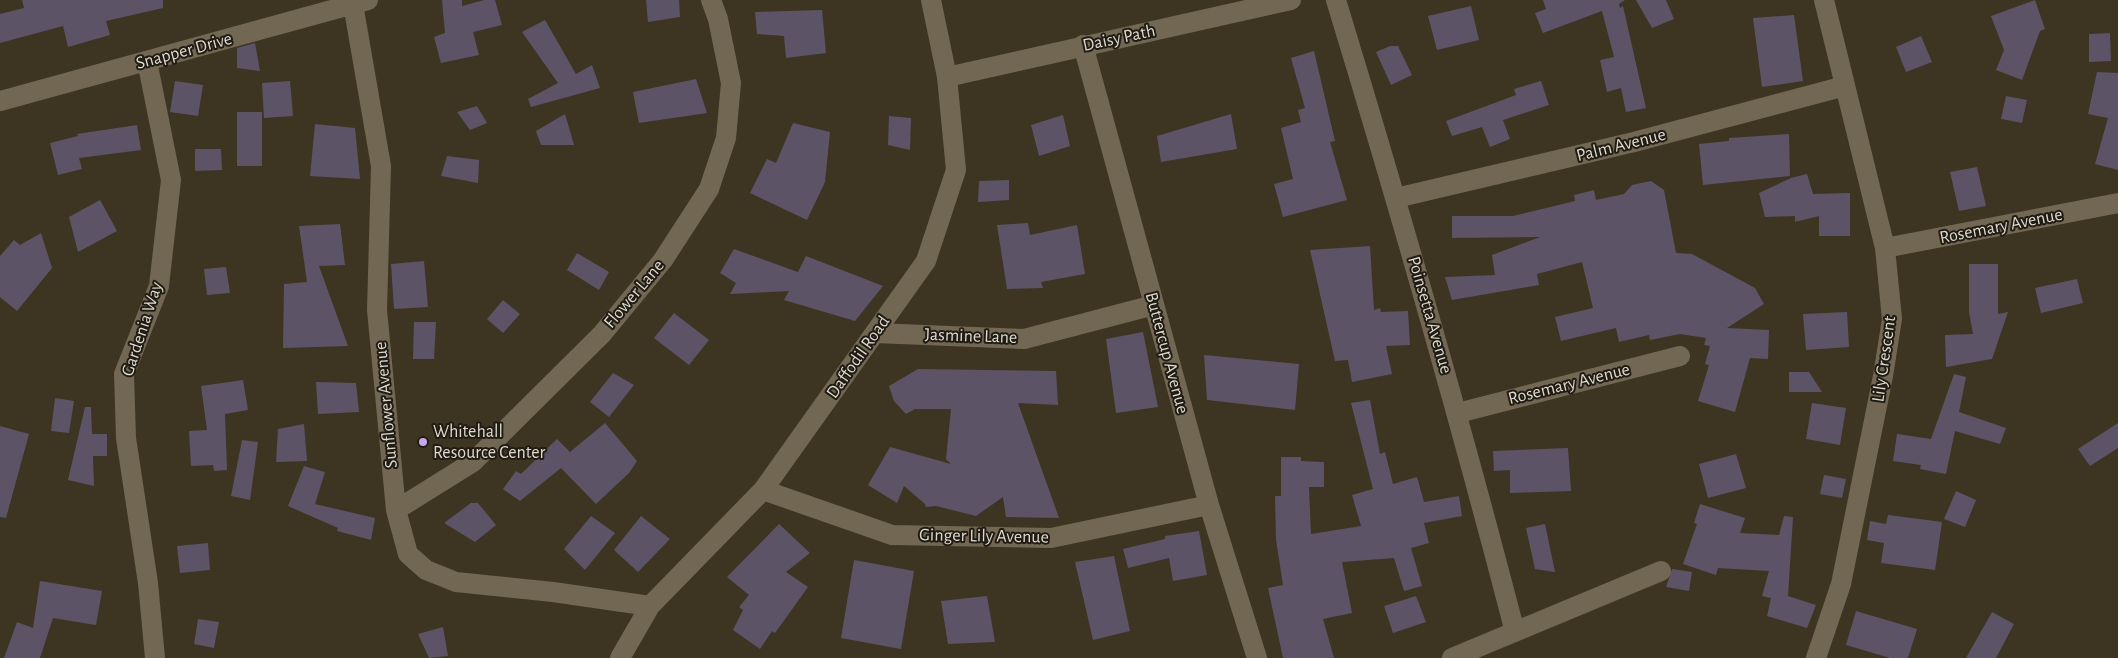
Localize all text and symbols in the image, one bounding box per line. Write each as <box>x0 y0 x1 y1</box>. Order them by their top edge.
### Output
street label: Daisy Path <box>1081 20 1157 56</box>
street label: Snapper Drive <box>134 28 234 74</box>
street label: Palm Avenue <box>1574 123 1668 167</box>
street label: Rosemary Avenue <box>1938 203 2064 249</box>
street label: Poinsetta Avenue <box>1403 254 1457 376</box>
street label: Flower Lane <box>599 255 669 333</box>
street label: Gardenia Way <box>117 279 167 379</box>
street label: Buttercup Avenue <box>1140 290 1194 416</box>
street label: Daffodil Road <box>822 311 894 403</box>
street label: Lily Crescent <box>1867 314 1901 404</box>
street label: Jasmine Lane <box>924 324 1018 348</box>
street label: Sunflower Avenue <box>370 341 402 469</box>
street label: Rosemary Avenue <box>1506 358 1632 410</box>
place label: Whitehall Resource Center <box>433 421 545 464</box>
marker: Whitehall Resource Center <box>417 436 429 448</box>
street label: Ginger Lily Avenue <box>919 524 1049 548</box>

